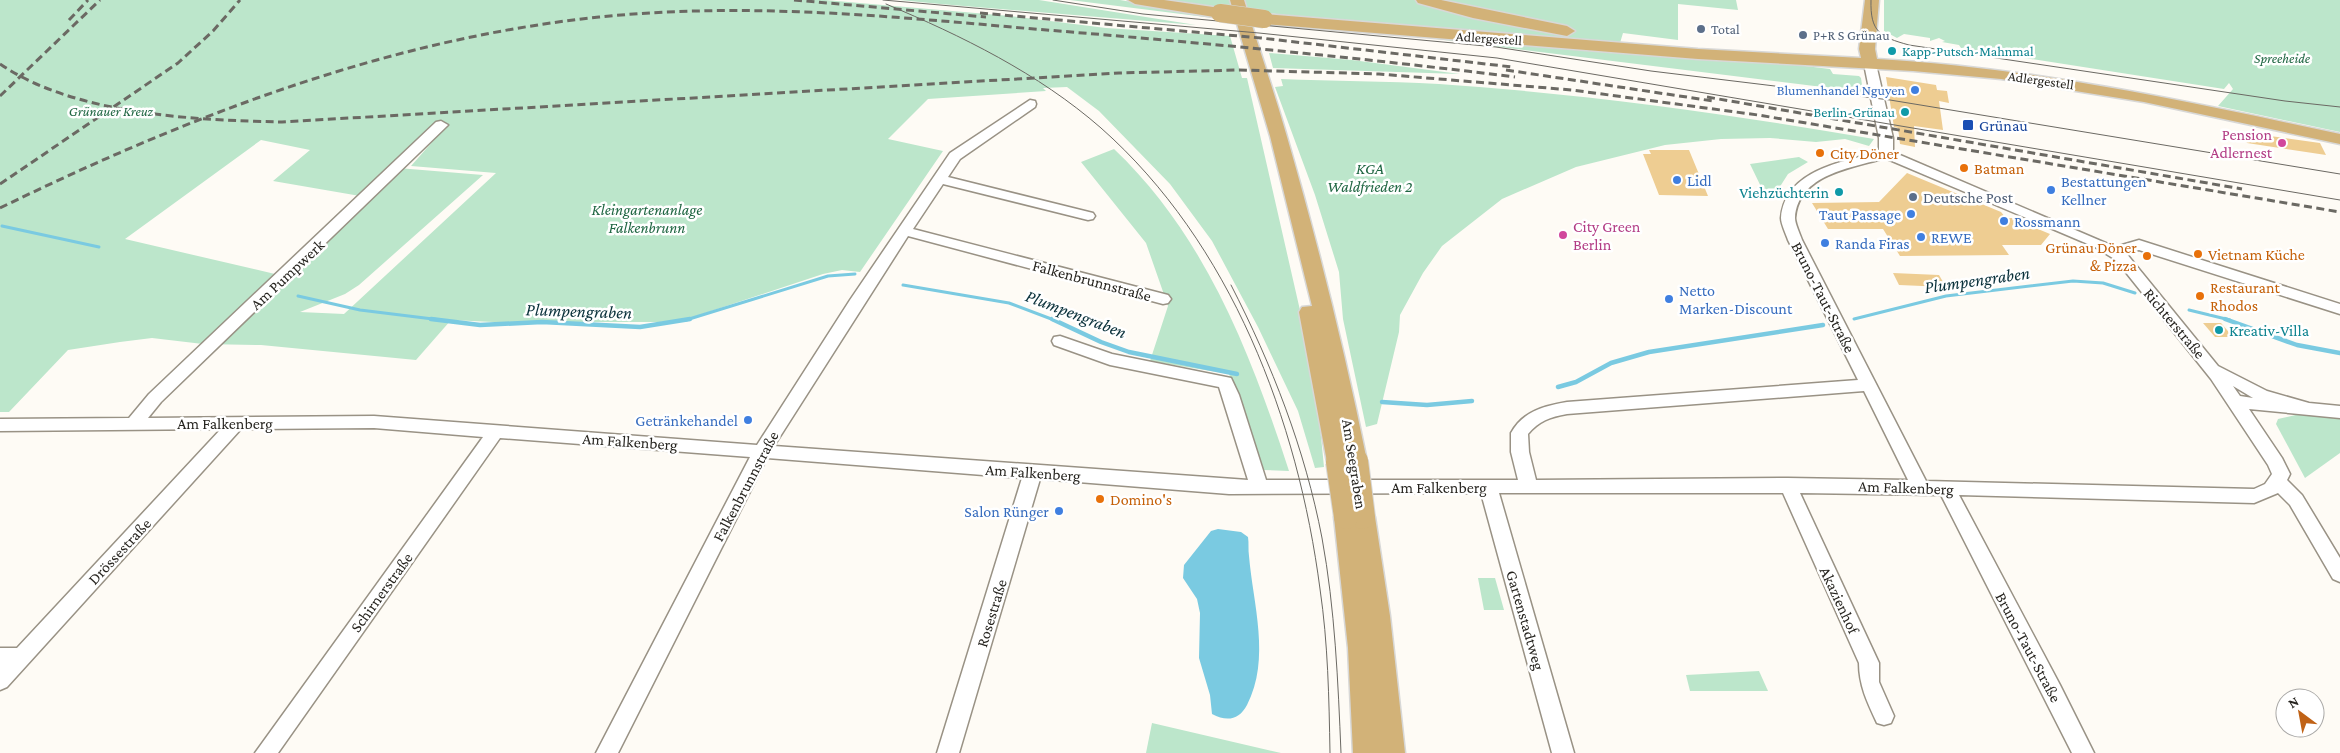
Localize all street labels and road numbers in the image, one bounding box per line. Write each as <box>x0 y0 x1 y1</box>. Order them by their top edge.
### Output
street label: Adlergestell <box>1455 28 1523 48</box>
street label: Adlergestell <box>2007 67 2075 93</box>
street label: Am Pumpwerk <box>247 236 329 314</box>
street label: Bruno-Taut-Straße <box>1788 239 1859 355</box>
street label: Falkenbrunnstraße <box>1031 256 1153 305</box>
street label: Richterstraße <box>2140 285 2209 362</box>
street label: Am Falkenberg <box>177 415 273 433</box>
street label: Am Seegraben <box>1338 418 1370 511</box>
street label: Falkenbrunnstraße <box>709 428 782 544</box>
street label: Am Falkenberg <box>582 430 679 454</box>
street label: Am Falkenberg <box>985 461 1082 485</box>
street label: Am Falkenberg <box>1858 477 1954 499</box>
street label: Am Falkenberg <box>1391 479 1487 497</box>
street label: Drössestraße <box>85 515 154 588</box>
street label: Schirnerstraße <box>347 549 416 635</box>
street label: Akazienhof <box>1817 564 1863 638</box>
street label: Gartenstadtweg <box>1502 568 1548 672</box>
street label: Rosestraße <box>973 577 1010 649</box>
street label: Bruno-Taut-Straße <box>1992 589 2065 705</box>

